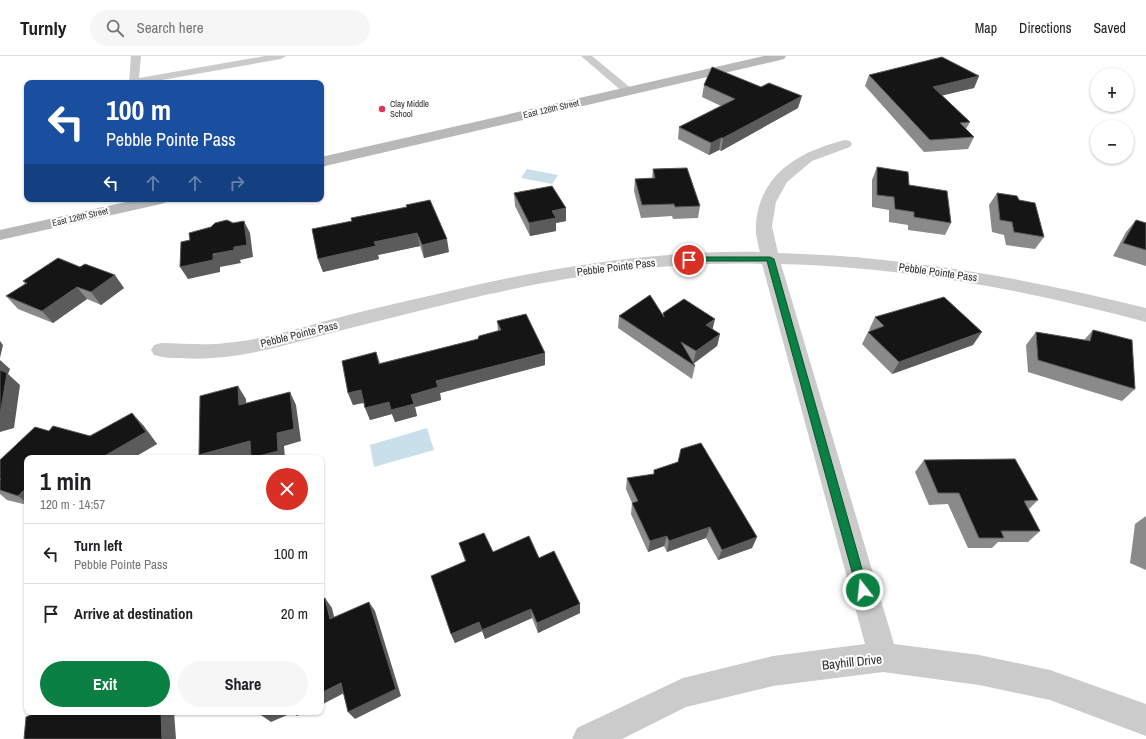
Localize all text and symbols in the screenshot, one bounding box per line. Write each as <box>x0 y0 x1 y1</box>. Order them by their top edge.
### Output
search box <box>90 10 370 46</box>
text: Turnly <box>20 15 66 41</box>
icon: search <box>104 17 126 39</box>
text: Search here <box>136 17 204 38</box>
text: Map <box>975 19 997 37</box>
text: Directions <box>1019 19 1071 37</box>
text: Saved <box>1093 19 1126 37</box>
map controls <box>1090 68 1134 164</box>
button: + <box>1090 68 1134 112</box>
text: 100 m <box>106 91 171 129</box>
icon: left <box>40 96 92 148</box>
street label: East 126th Street <box>522 97 580 121</box>
place label: Clay Middle School <box>390 98 429 120</box>
marker: Clay Middle School <box>377 104 387 114</box>
button: − <box>1090 120 1134 164</box>
text: Pebble Pointe Pass <box>106 127 236 152</box>
icon: left <box>100 172 122 194</box>
icon: ahead <box>142 172 164 194</box>
icon: ahead <box>184 172 206 194</box>
icon: right <box>226 172 248 194</box>
street label: East 126th Street <box>51 205 109 229</box>
pin <box>672 243 706 277</box>
icon: arrive <box>678 249 700 271</box>
street label: Pebble Pointe Pass <box>576 255 657 279</box>
street label: Pebble Pointe Pass <box>898 260 979 285</box>
street label: Pebble Pointe Pass <box>259 318 340 350</box>
text: 1 min <box>40 465 91 497</box>
button: close <box>266 468 308 510</box>
text: 120 m · 14:57 <box>40 496 105 513</box>
text: Turn left <box>74 535 122 556</box>
icon: left <box>40 543 62 565</box>
text: 100 m <box>274 543 308 564</box>
text: Pebble Pointe Pass <box>74 556 168 573</box>
position arrow <box>842 569 884 611</box>
icon: arrive <box>40 603 62 625</box>
text: Arrive at destination <box>74 603 193 624</box>
text: 20 m <box>281 603 308 624</box>
street label: Bayhill Drive <box>821 650 883 674</box>
button: Exit <box>40 661 170 707</box>
button: Share <box>178 661 308 707</box>

